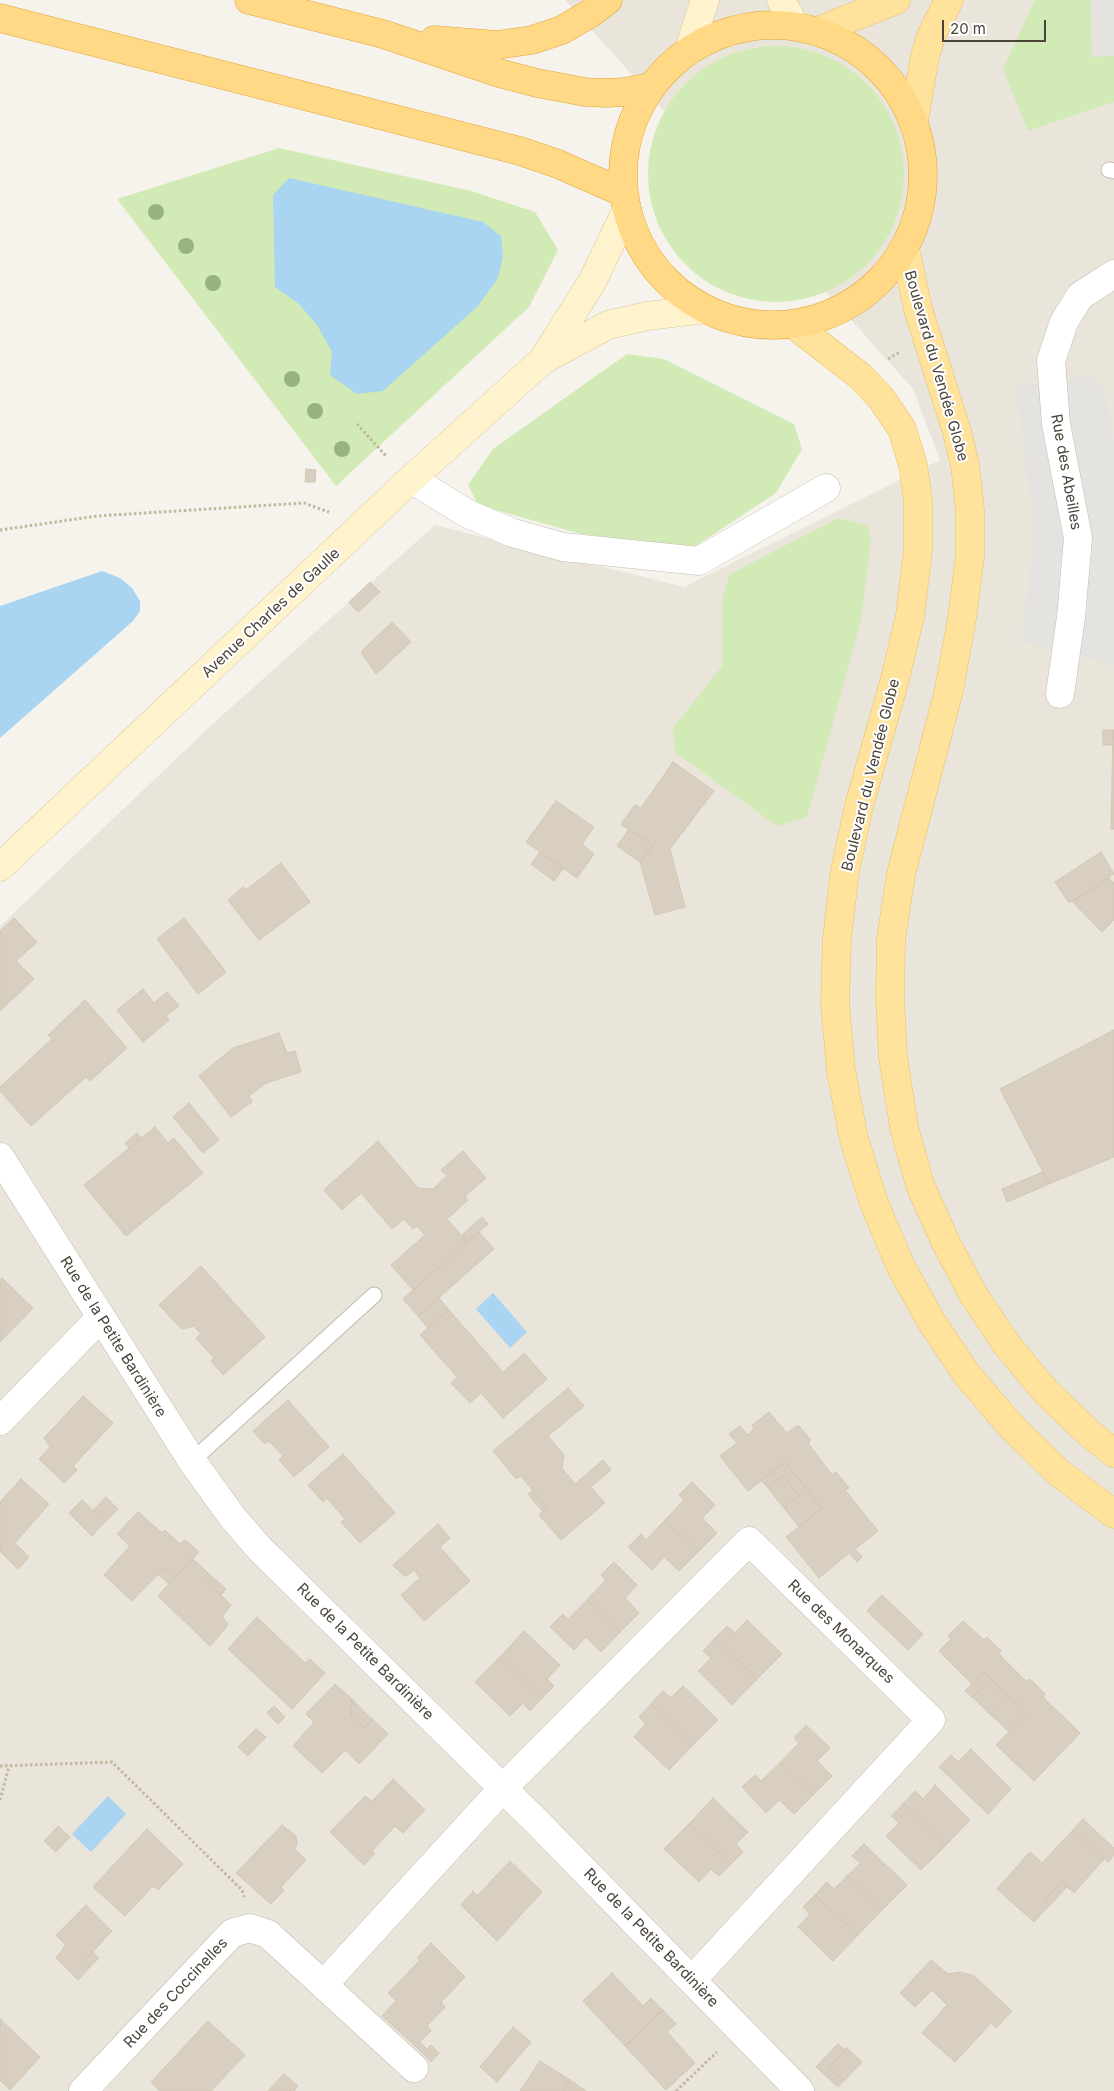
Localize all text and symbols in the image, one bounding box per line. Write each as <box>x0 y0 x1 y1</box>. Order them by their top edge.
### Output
scale bar <box>944 10 1048 42</box>
text: 20 m <box>950 19 986 38</box>
street label: Boulevard du Vendée Globe <box>900 269 972 463</box>
street label: Rue des Abeilles <box>1047 413 1085 531</box>
street label: Avenue Charles de Gaulle <box>198 544 344 682</box>
street label: Boulevard du Vendée Globe <box>838 677 904 873</box>
street label: Rue de la Petite Bardinière <box>56 1253 170 1421</box>
street label: Rue des Monarques <box>784 1576 898 1688</box>
street label: Rue de la Petite Bardinière <box>293 1580 437 1724</box>
street label: Rue de la Petite Bardinière <box>580 1865 722 2011</box>
street label: Rue des Coccinelles <box>120 1934 232 2052</box>

